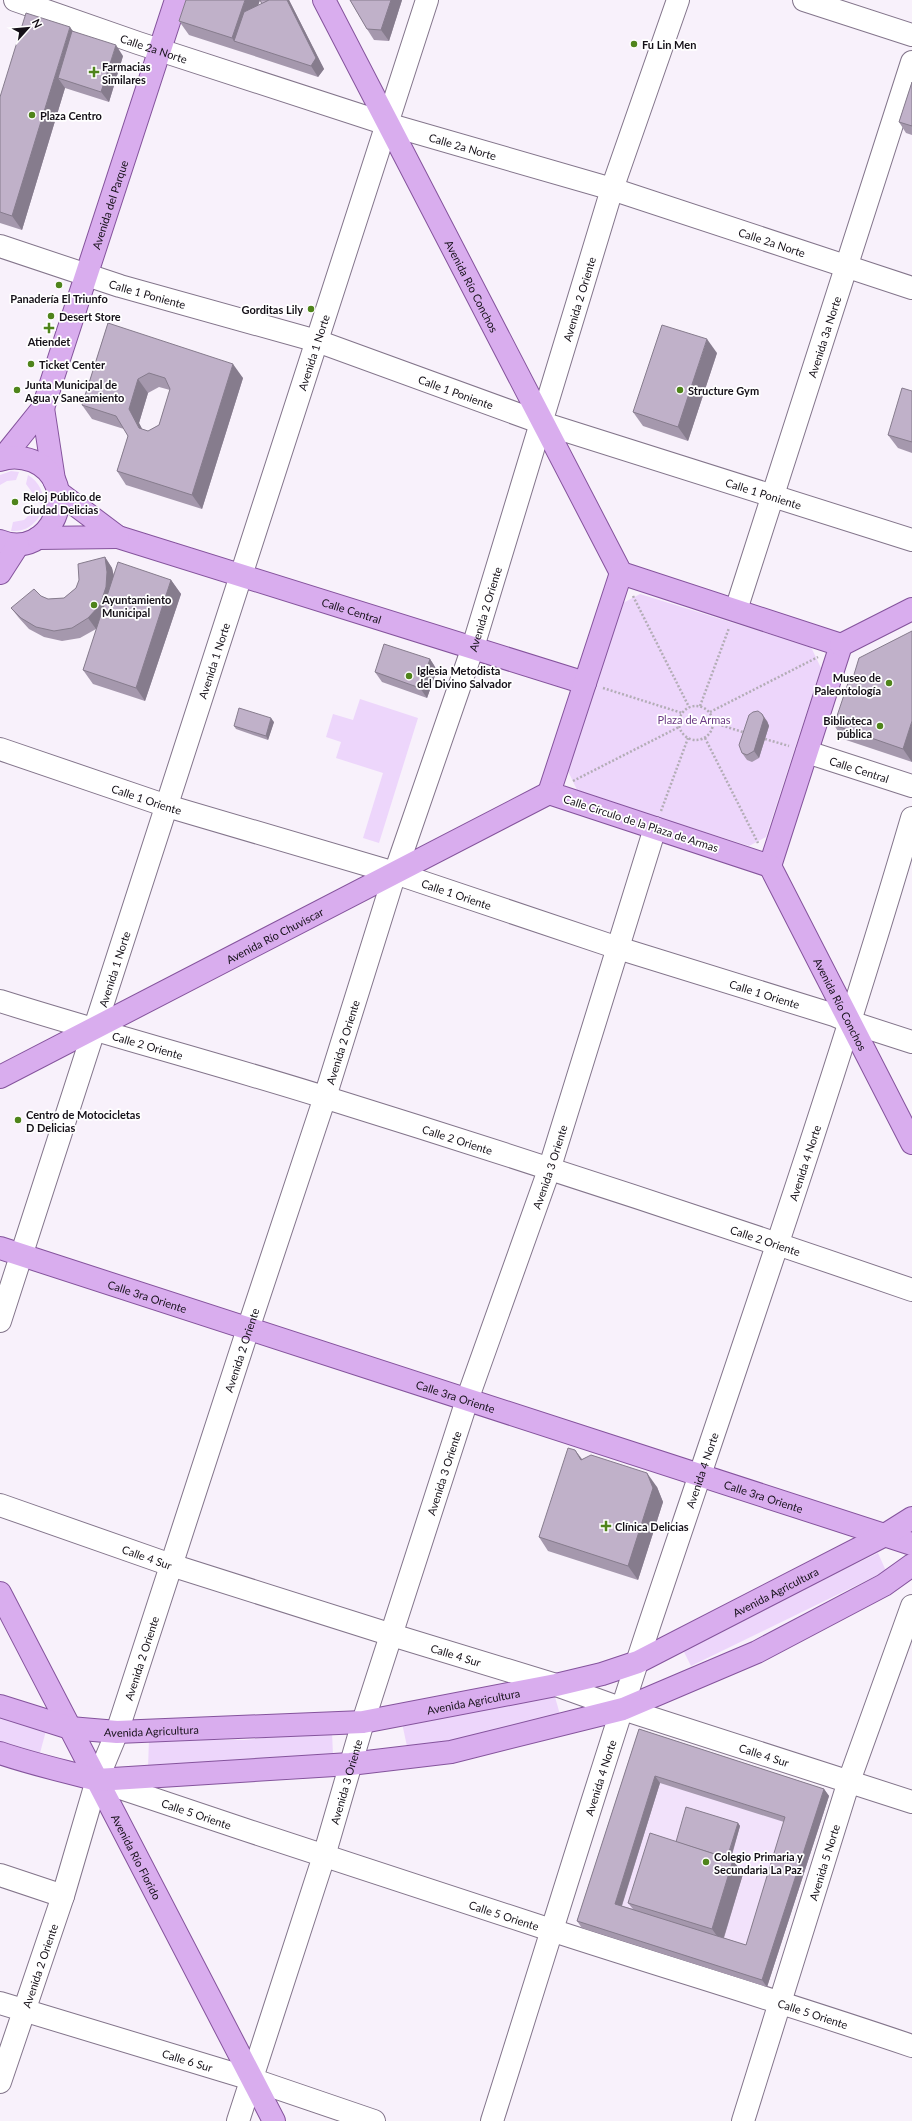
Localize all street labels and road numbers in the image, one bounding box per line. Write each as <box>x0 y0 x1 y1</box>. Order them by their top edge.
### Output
street label: Calle 2a Norte <box>119 31 189 65</box>
street label: Calle 2a Norte <box>428 130 498 162</box>
street label: Avenida del Parque <box>89 158 130 251</box>
street label: Calle 2a Norte <box>737 225 807 259</box>
street label: Avenida Río Conchos <box>443 238 502 334</box>
street label: Avenida 2 Oriente <box>560 255 598 343</box>
street label: Calle 1 Poniente <box>108 276 187 311</box>
street label: Avenida 3a Norte <box>805 294 843 379</box>
street label: Avenida 1 Norte <box>295 313 332 392</box>
street label: Calle 1 Poniente <box>417 372 495 411</box>
street label: Calle 1 Poniente <box>724 475 803 511</box>
street label: Avenida 2 Oriente <box>466 565 504 653</box>
street label: Calle Central <box>320 595 383 626</box>
street label: Avenida 1 Norte <box>195 621 232 700</box>
street label: Calle Central <box>828 753 891 785</box>
street label: Calle 1 Oriente <box>110 781 183 817</box>
street label: Calle Círculo de la Plaza de Armas <box>562 792 720 854</box>
street label: Calle 1 Oriente <box>420 876 493 912</box>
street label: Avenida Río Chuviscar <box>224 905 325 966</box>
street label: Avenida 1 Norte <box>95 929 132 1009</box>
street label: Avenida Río Conchos <box>812 955 870 1053</box>
street label: Calle 1 Oriente <box>728 977 802 1011</box>
street label: Avenida 2 Oriente <box>323 998 362 1086</box>
street label: Calle 2 Oriente <box>111 1029 185 1061</box>
street label: Calle 2 Oriente <box>421 1122 494 1156</box>
street label: Avenida 3 Oriente <box>529 1123 569 1210</box>
street label: Avenida 4 Norte <box>786 1123 823 1202</box>
street label: Calle 2 Oriente <box>729 1222 802 1258</box>
street label: Calle 3ra Oriente <box>106 1277 189 1315</box>
street label: Avenida 2 Oriente <box>221 1306 261 1394</box>
street label: Calle 3ra Oriente <box>414 1377 497 1415</box>
street label: Avenida 3 Oriente <box>424 1429 463 1517</box>
street label: Avenida 4 Norte <box>683 1430 720 1510</box>
street label: Calle 3ra Oriente <box>723 1477 805 1515</box>
street label: Calle 4 Sur <box>121 1542 174 1571</box>
street label: Avenida Agricultura <box>730 1564 820 1619</box>
street label: Avenida 2 Oriente <box>121 1614 161 1702</box>
street label: Calle 4 Sur <box>429 1641 483 1668</box>
street label: Avenida Agricultura <box>426 1686 521 1716</box>
street label: Avenida Agricultura <box>104 1722 199 1739</box>
street label: Avenida 3 Oriente <box>327 1738 364 1826</box>
street label: Avenida 4 Norte <box>582 1738 618 1817</box>
street label: Calle 4 Sur <box>738 1740 791 1769</box>
street label: Calle 5 Oriente <box>160 1796 233 1831</box>
street label: Avenida Río Florido <box>109 1812 164 1901</box>
street label: Avenida 5 Norte <box>806 1822 842 1902</box>
street label: Calle 5 Oriente <box>468 1897 541 1932</box>
street label: Avenida 2 Oriente <box>19 1922 60 2009</box>
street label: Calle 5 Oriente <box>776 1996 850 2031</box>
street label: Calle 6 Sur <box>161 2046 214 2074</box>

